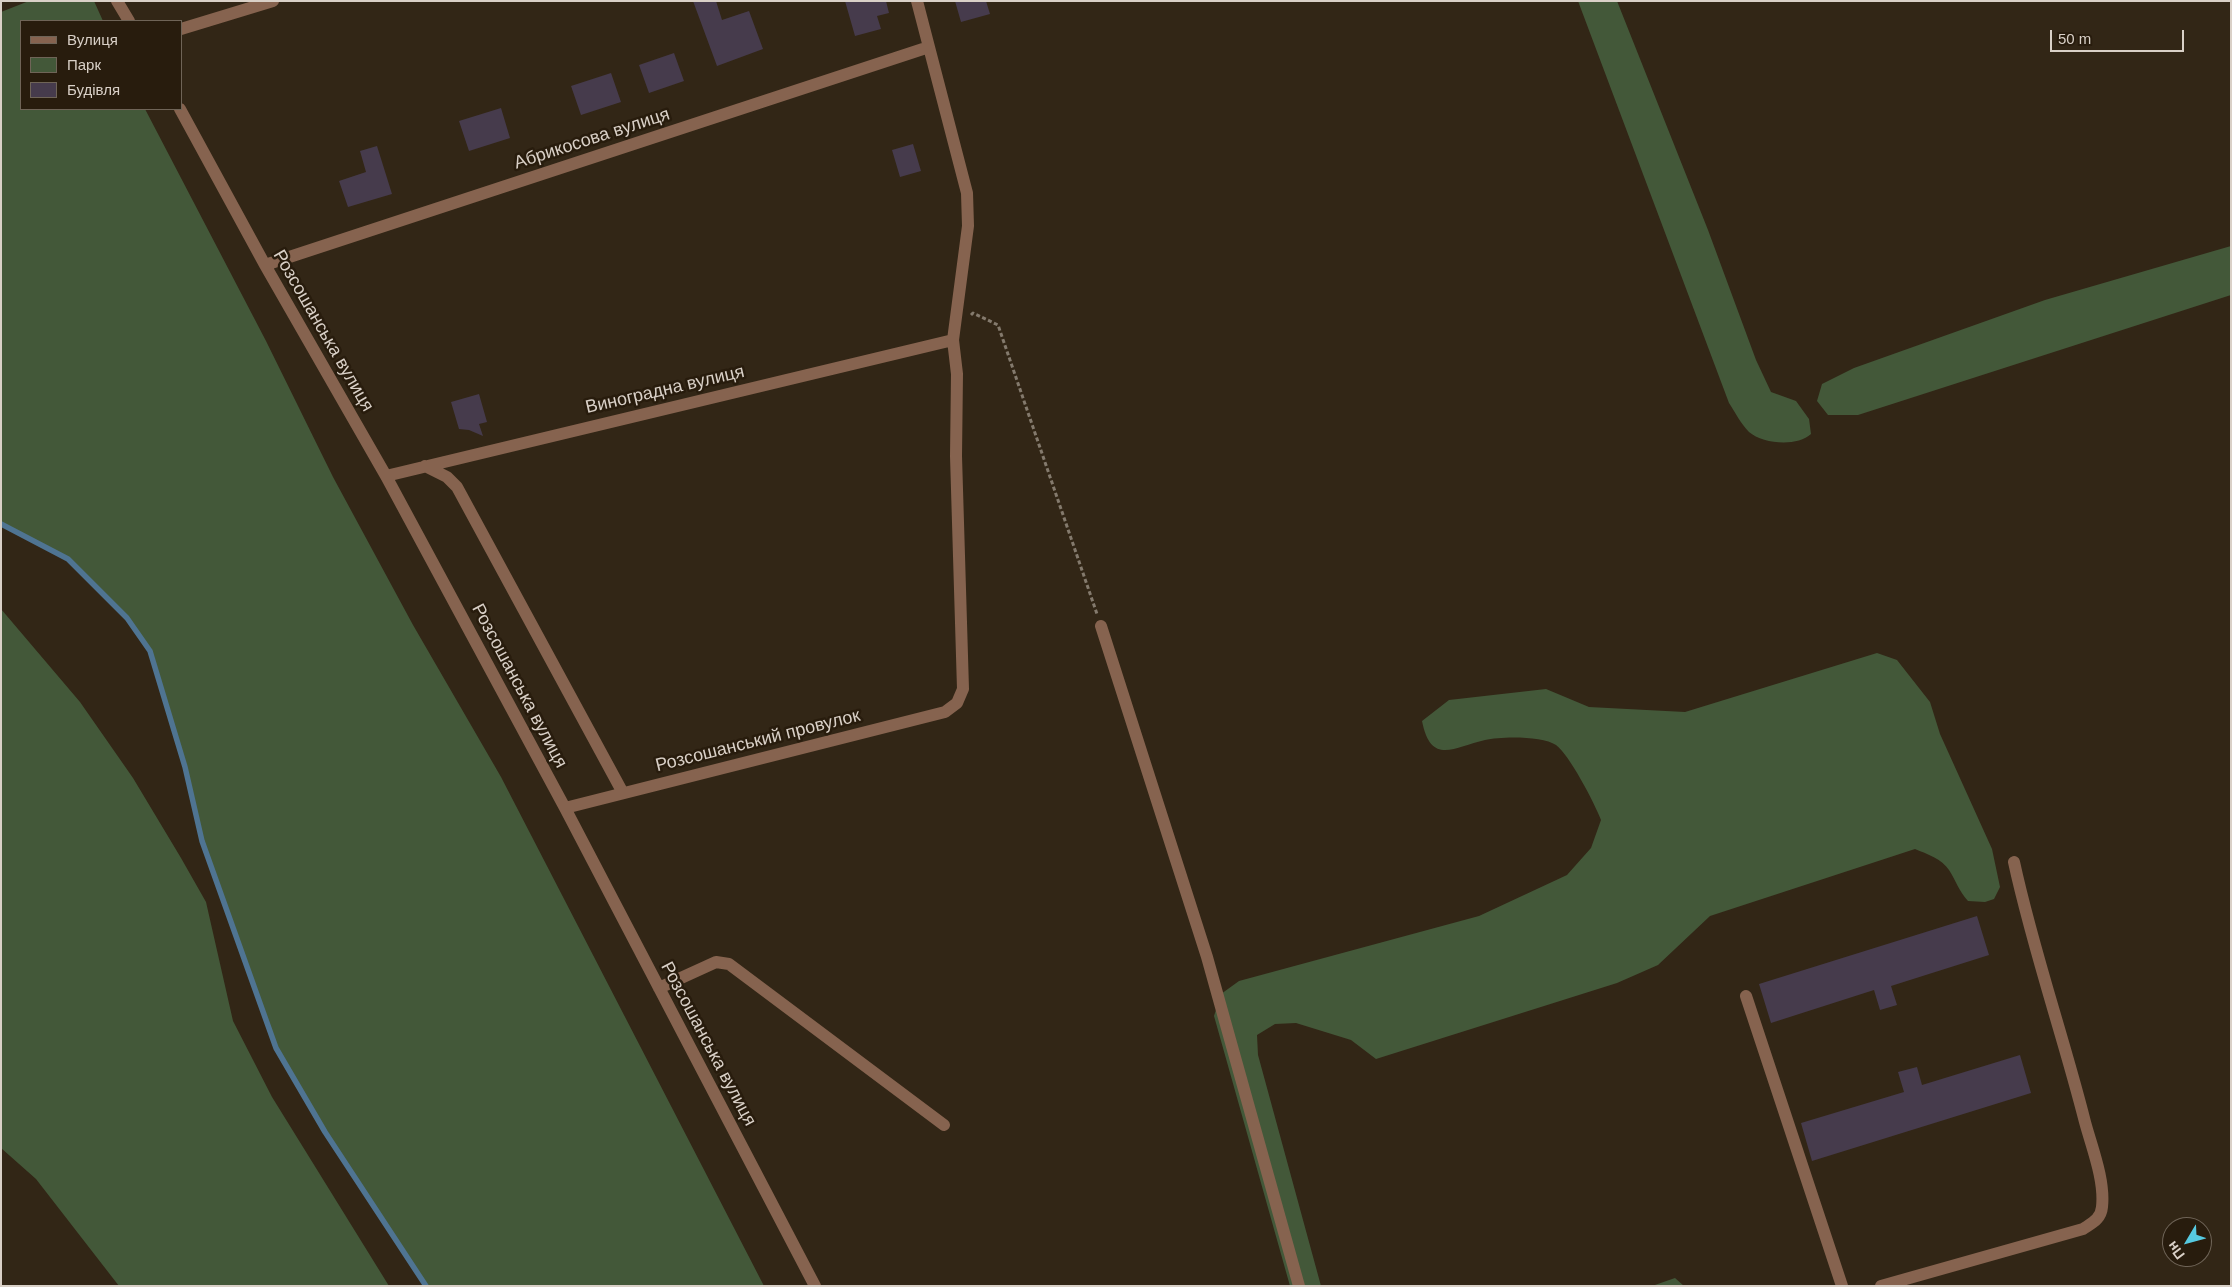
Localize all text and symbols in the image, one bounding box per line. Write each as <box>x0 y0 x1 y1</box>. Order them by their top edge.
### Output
legend <box>20 20 182 110</box>
scale bar <box>2052 20 2186 52</box>
text: 50 m <box>2058 30 2091 47</box>
text: Вулиця <box>67 31 118 48</box>
text: Парк <box>67 56 101 73</box>
text: Будівля <box>67 81 120 98</box>
street label: Абрикосова вулиця <box>511 104 673 174</box>
street label: Розсошанська вулиця <box>268 246 378 416</box>
street label: Виноградна вулиця <box>583 361 747 419</box>
street label: Розсошанська вулиця <box>467 600 571 772</box>
street label: Розсошанський провулок <box>653 705 863 777</box>
street label: Розсошанська вулиця <box>656 958 760 1130</box>
north arrow <box>2162 1217 2212 1267</box>
text: Пн <box>2164 1238 2188 1263</box>

